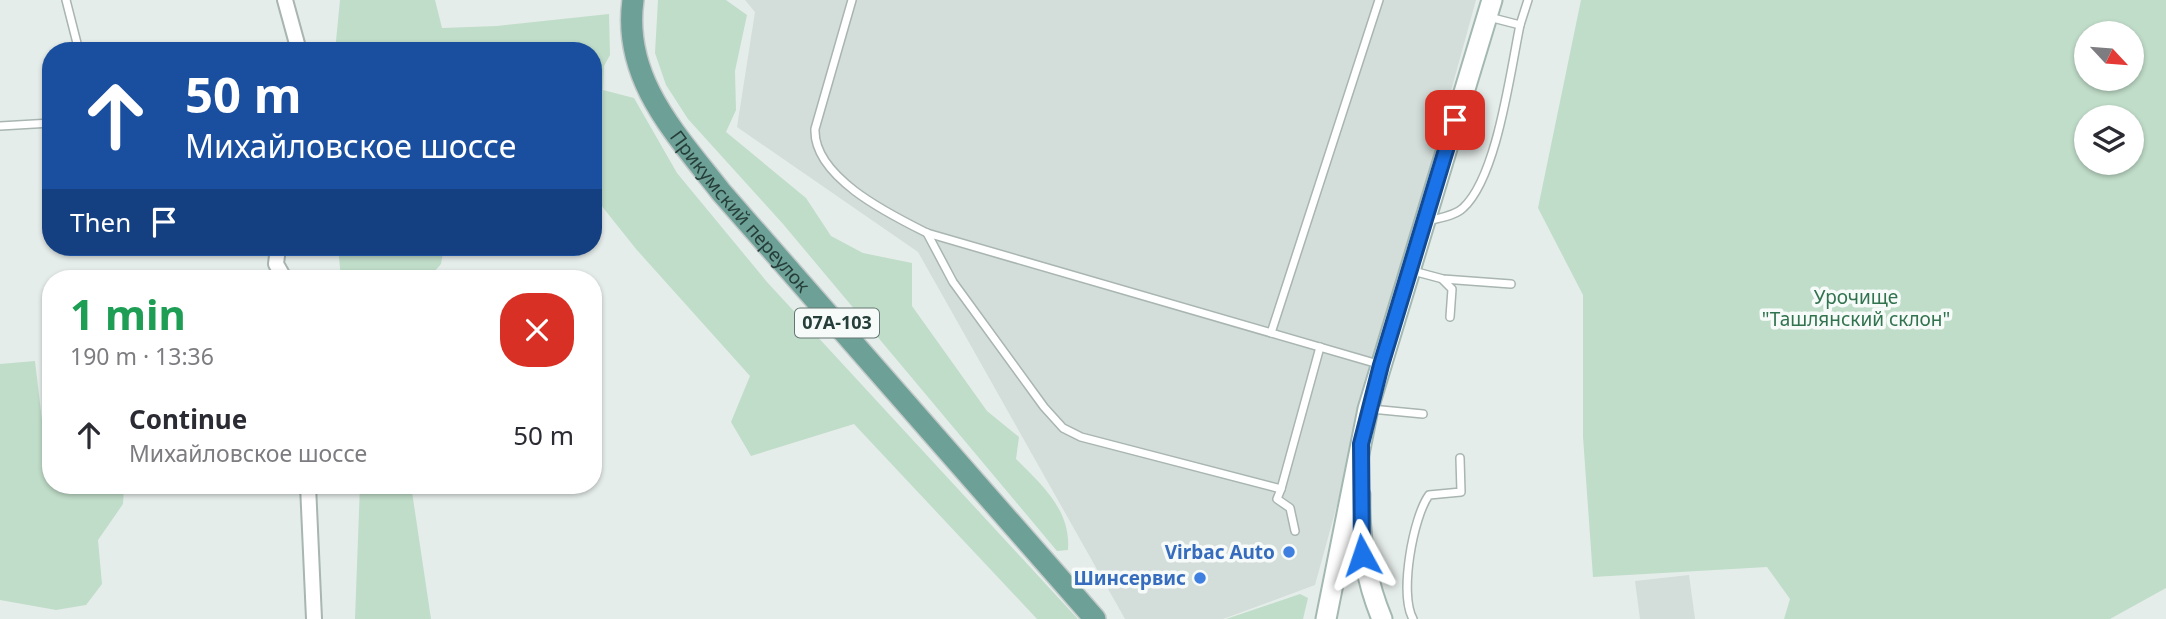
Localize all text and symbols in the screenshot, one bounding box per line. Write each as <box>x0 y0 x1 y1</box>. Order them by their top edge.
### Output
north arrow <box>2074 21 2144 91</box>
map controls <box>2074 21 2144 175</box>
text: 50 m <box>185 61 302 127</box>
icon: ahead <box>70 70 161 161</box>
pin <box>1425 90 1485 150</box>
icon: arrive <box>1436 101 1474 139</box>
button: layers <box>2074 105 2144 175</box>
text: Михайловское шоссе <box>185 124 516 167</box>
street label: Прикумский переулок <box>664 125 816 298</box>
icon: arrive <box>145 203 183 241</box>
text: Then <box>70 204 131 240</box>
park label: Урочище "Ташлянский склон" <box>1762 284 1950 332</box>
text: 1 min <box>70 285 186 342</box>
button: close <box>500 293 574 367</box>
road number: 07А-103 <box>795 309 879 338</box>
text: 190 m · 13:36 <box>70 340 214 372</box>
text: Continue <box>129 401 247 437</box>
icon: ahead <box>70 416 108 454</box>
text: 50 m <box>513 417 574 453</box>
text: Михайловское шоссе <box>129 437 367 469</box>
position arrow <box>1325 518 1399 592</box>
place label: Virbac Auto <box>1165 539 1275 565</box>
marker: Virbac Auto <box>1281 544 1297 560</box>
place label: Шинсервис <box>1073 565 1186 591</box>
marker: Шинсервис <box>1192 570 1208 586</box>

